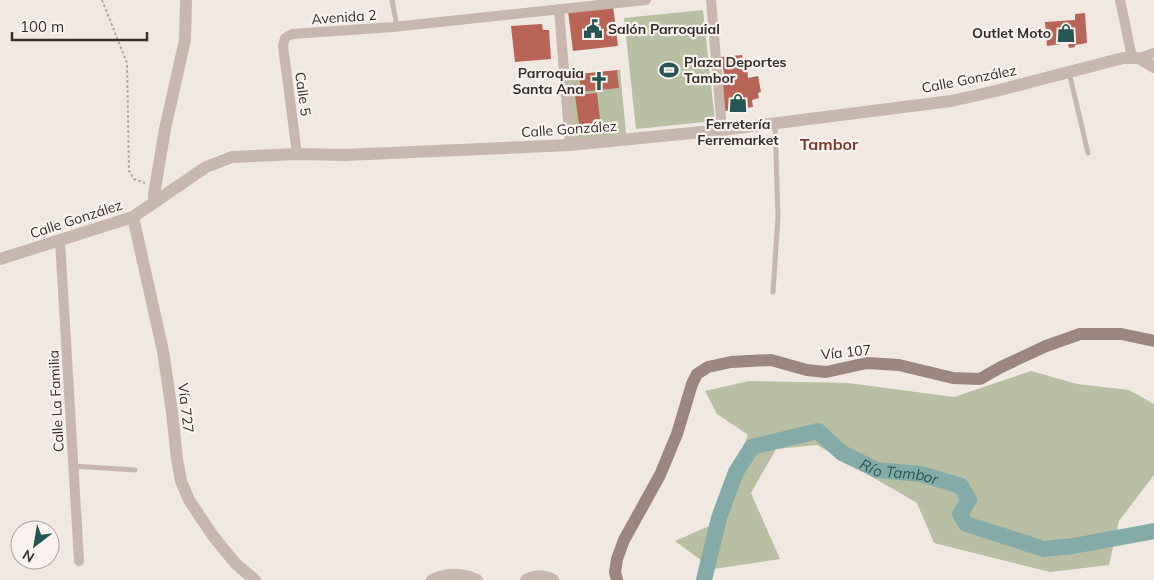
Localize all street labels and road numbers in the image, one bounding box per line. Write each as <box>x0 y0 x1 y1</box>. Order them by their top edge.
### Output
street label: Avenida 2 <box>311 6 377 28</box>
street label: Calle González <box>920 61 1018 97</box>
street label: Calle 5 <box>291 71 315 117</box>
street label: Calle González <box>521 117 617 141</box>
street label: Calle González <box>28 196 124 242</box>
street label: Vía 107 <box>820 340 872 364</box>
street label: Calle La Familia <box>44 350 68 452</box>
street label: Vía 727 <box>174 382 198 434</box>

